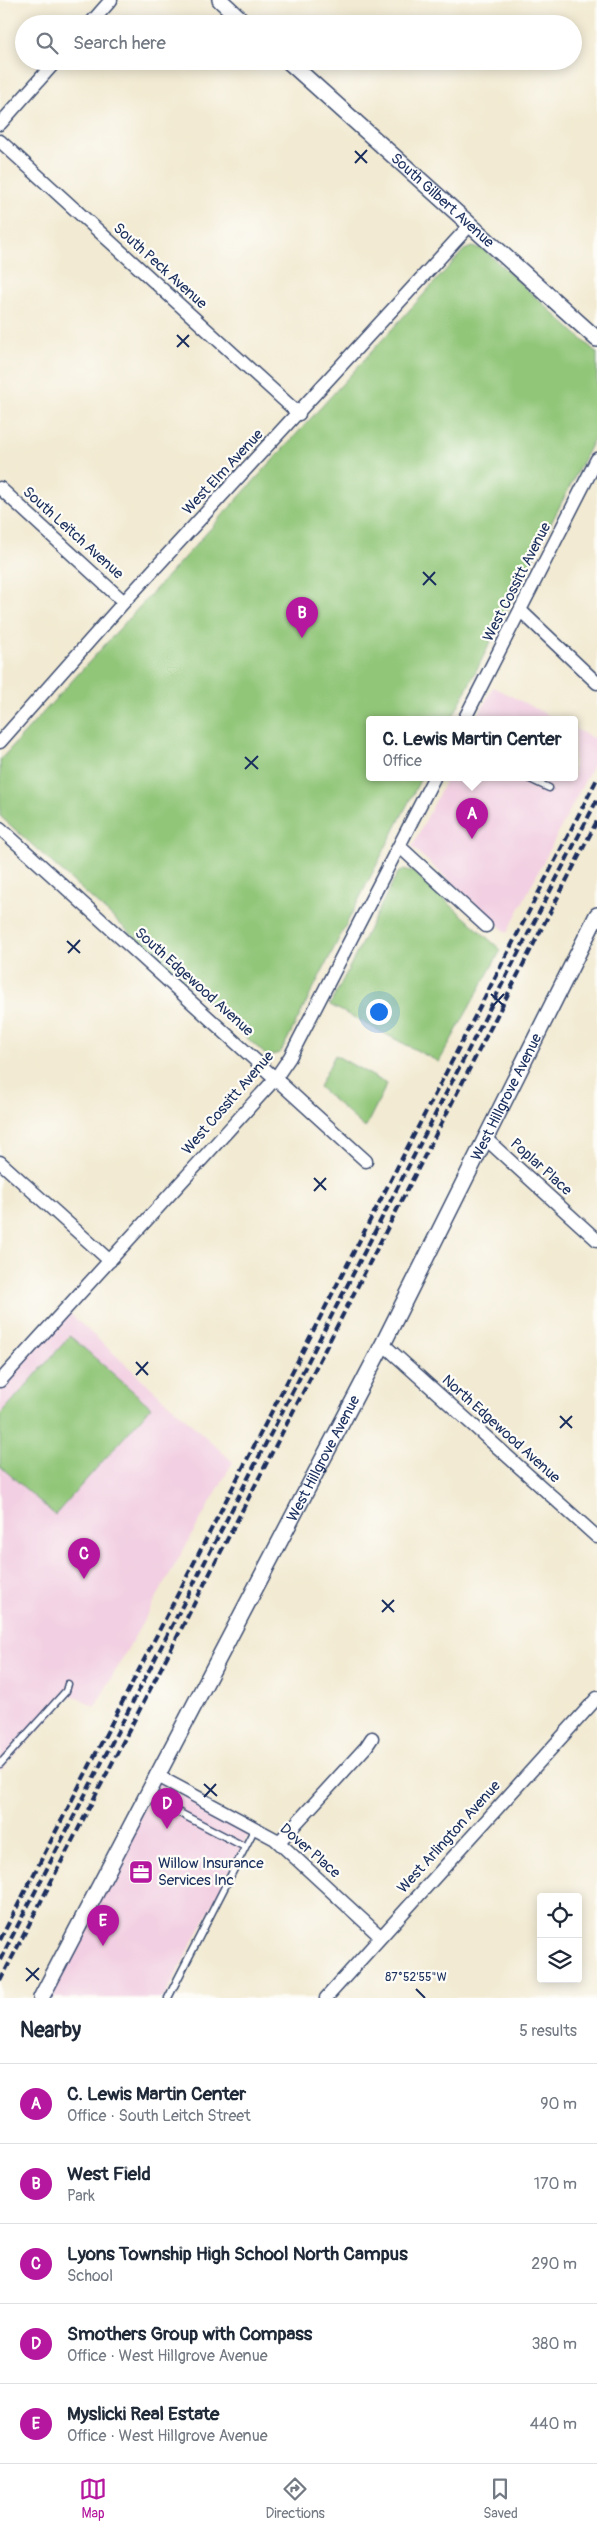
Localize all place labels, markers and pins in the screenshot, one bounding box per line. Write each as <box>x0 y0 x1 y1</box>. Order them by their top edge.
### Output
pin: B <box>286 597 318 638</box>
pin: A <box>456 798 488 839</box>
pin: C <box>68 1538 100 1579</box>
pin: D <box>151 1788 183 1829</box>
place label: Willow Insurance Services Inc <box>158 1854 264 1890</box>
office icon: Willow Insurance Services Inc <box>128 1859 154 1885</box>
pin: E <box>87 1905 119 1946</box>

